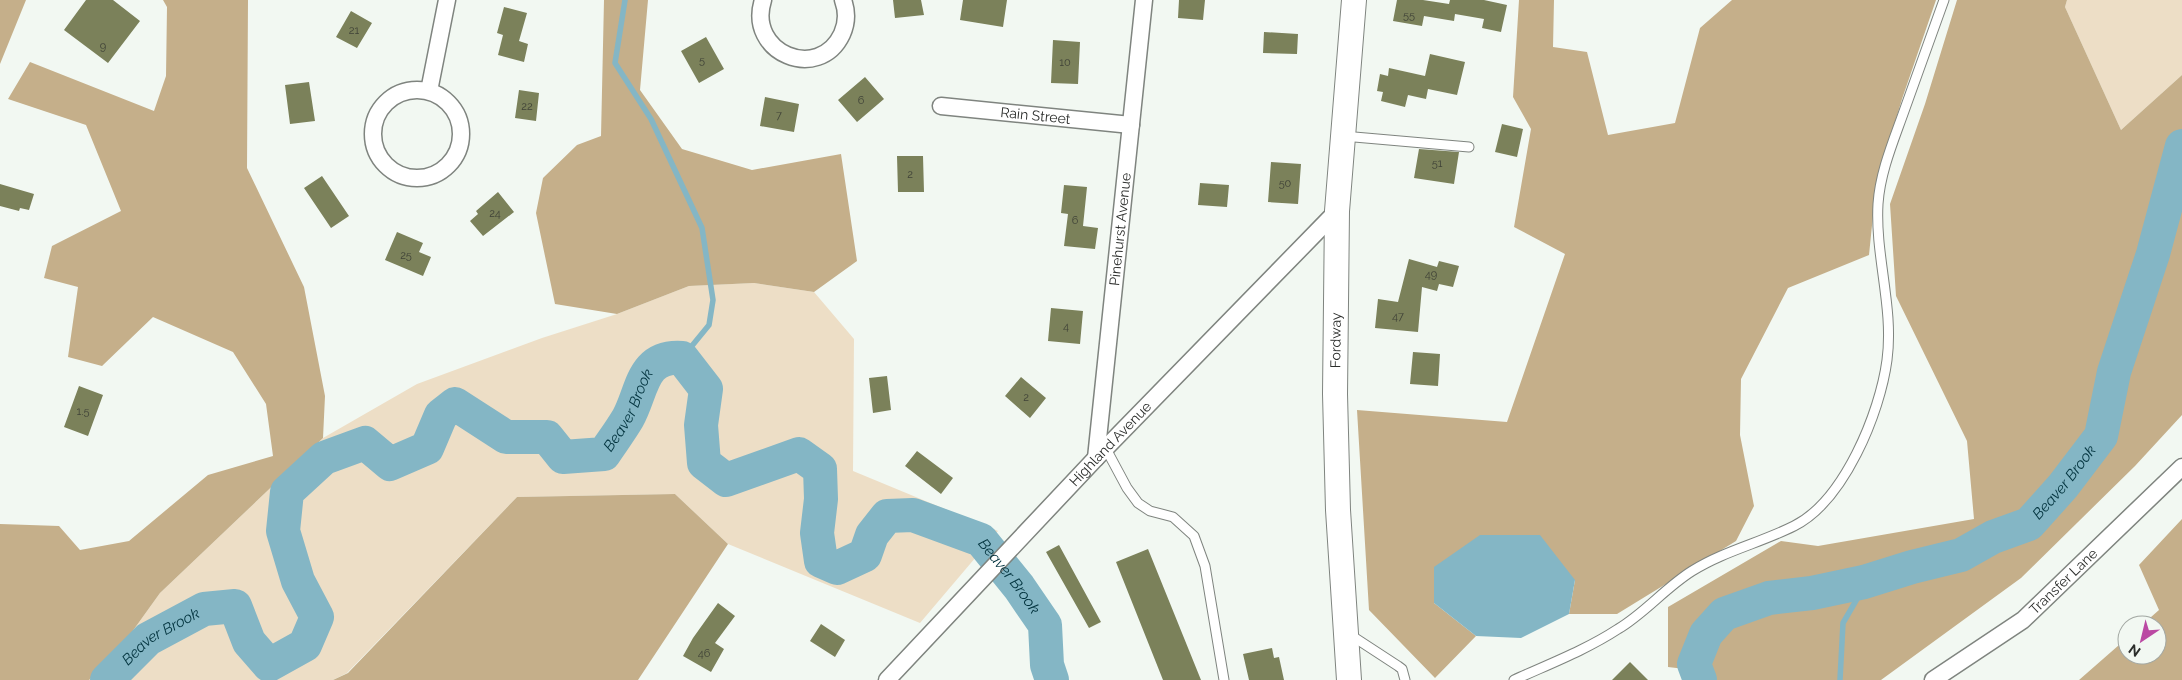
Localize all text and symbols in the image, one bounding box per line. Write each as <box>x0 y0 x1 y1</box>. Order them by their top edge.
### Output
house number: 55 <box>1403 9 1415 22</box>
house number: 21 <box>349 24 360 37</box>
house number: 9 <box>100 40 106 53</box>
house number: 5 <box>699 54 705 67</box>
house number: 10 <box>1059 56 1071 69</box>
house number: 6 <box>858 94 865 107</box>
house number: 22 <box>521 100 533 113</box>
street label: Rain Street <box>1000 104 1072 127</box>
house number: 7 <box>776 109 782 122</box>
house number: 51 <box>1432 157 1443 170</box>
house number: 2 <box>907 168 913 181</box>
street label: Pinehurst Avenue <box>1106 172 1134 286</box>
house number: 50 <box>1279 177 1292 190</box>
house number: 24 <box>489 207 501 220</box>
house number: 6 <box>1072 214 1079 227</box>
house number: 25 <box>400 249 412 262</box>
house number: 49 <box>1425 268 1437 281</box>
house number: 47 <box>1392 310 1404 323</box>
street label: Fordway <box>1327 312 1344 368</box>
house number: 4 <box>1063 320 1069 333</box>
water label: Beaver Brook <box>600 365 657 455</box>
house number: 2 <box>1023 391 1029 404</box>
street label: Highland Avenue <box>1066 398 1154 489</box>
house number: 1.5 <box>77 405 89 418</box>
water label: Beaver Brook <box>2029 442 2100 523</box>
water label: Beaver Brook <box>974 535 1044 617</box>
street label: Transfer Lane <box>2026 545 2100 617</box>
water label: Beaver Brook <box>118 604 203 669</box>
north arrow <box>2117 615 2167 665</box>
text: N <box>2126 641 2144 660</box>
house number: 46 <box>698 647 711 660</box>

